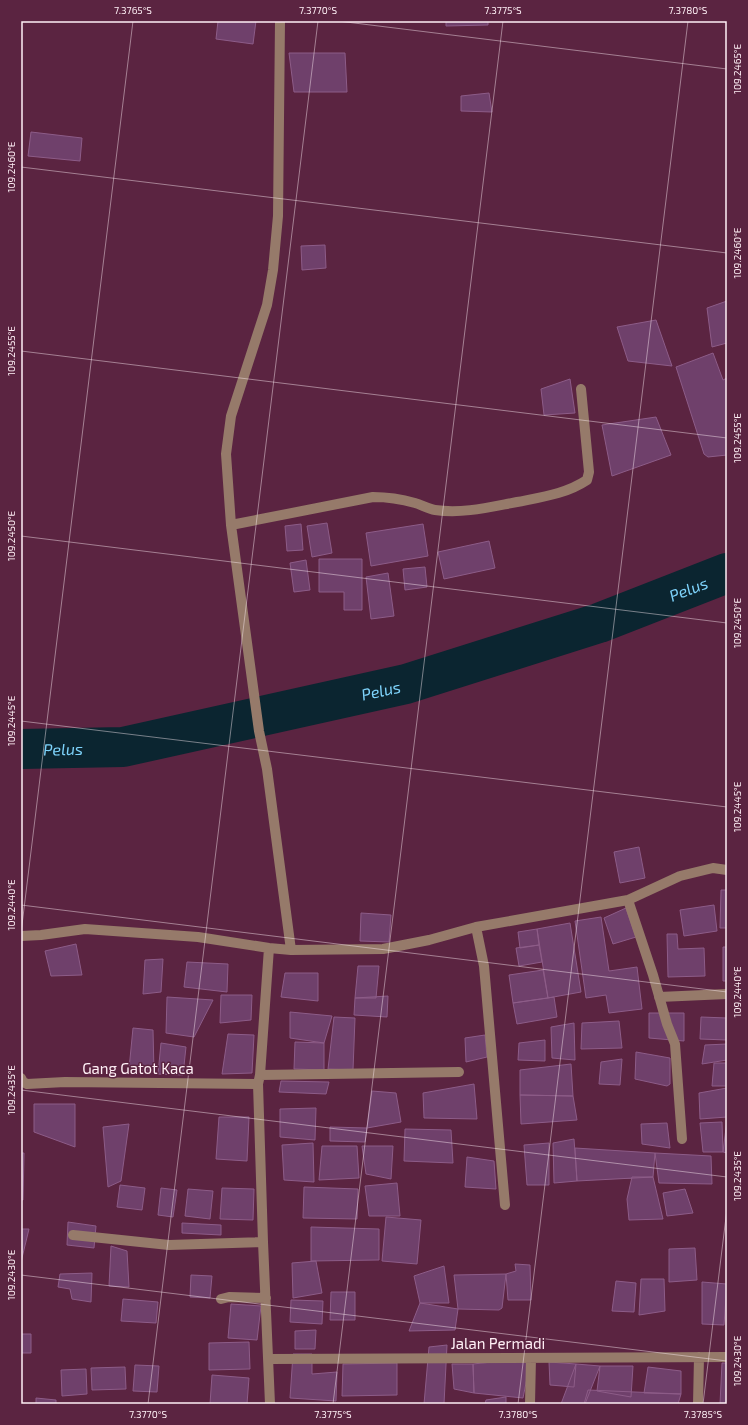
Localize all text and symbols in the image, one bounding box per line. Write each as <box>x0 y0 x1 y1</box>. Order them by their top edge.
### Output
text: 7.3765°S <box>114 4 152 16</box>
text: 7.3770°S <box>299 4 337 16</box>
text: 7.3775°S <box>484 4 522 16</box>
text: 7.3780°S <box>669 4 708 16</box>
text: 109.2465°E <box>731 44 743 94</box>
text: 109.2460°E <box>5 141 17 192</box>
text: 109.2460°E <box>731 227 743 278</box>
text: 109.2455°E <box>5 326 17 376</box>
text: 109.2455°E <box>731 413 743 463</box>
text: 109.2450°E <box>5 510 17 561</box>
water label: Pelus <box>666 572 710 604</box>
text: 109.2450°E <box>731 597 743 648</box>
water label: Pelus <box>359 676 402 703</box>
text: 109.2445°E <box>5 695 17 746</box>
water label: Pelus <box>43 738 83 758</box>
text: 109.2445°E <box>731 781 743 832</box>
text: 109.2440°E <box>5 879 17 931</box>
text: 109.2440°E <box>731 966 743 1018</box>
street label: Gang Gatot Kaca <box>82 1059 194 1077</box>
text: 109.2435°E <box>5 1065 17 1115</box>
text: 109.2435°E <box>731 1151 743 1201</box>
text: 109.2430°E <box>5 1249 17 1300</box>
street label: Jalan Permadi <box>451 1334 545 1352</box>
text: 109.2430°E <box>731 1335 743 1386</box>
text: 7.3770°S <box>129 1408 167 1420</box>
text: 7.3775°S <box>314 1408 352 1420</box>
text: 7.3780°S <box>499 1408 538 1420</box>
text: 7.3785°S <box>684 1408 723 1420</box>

